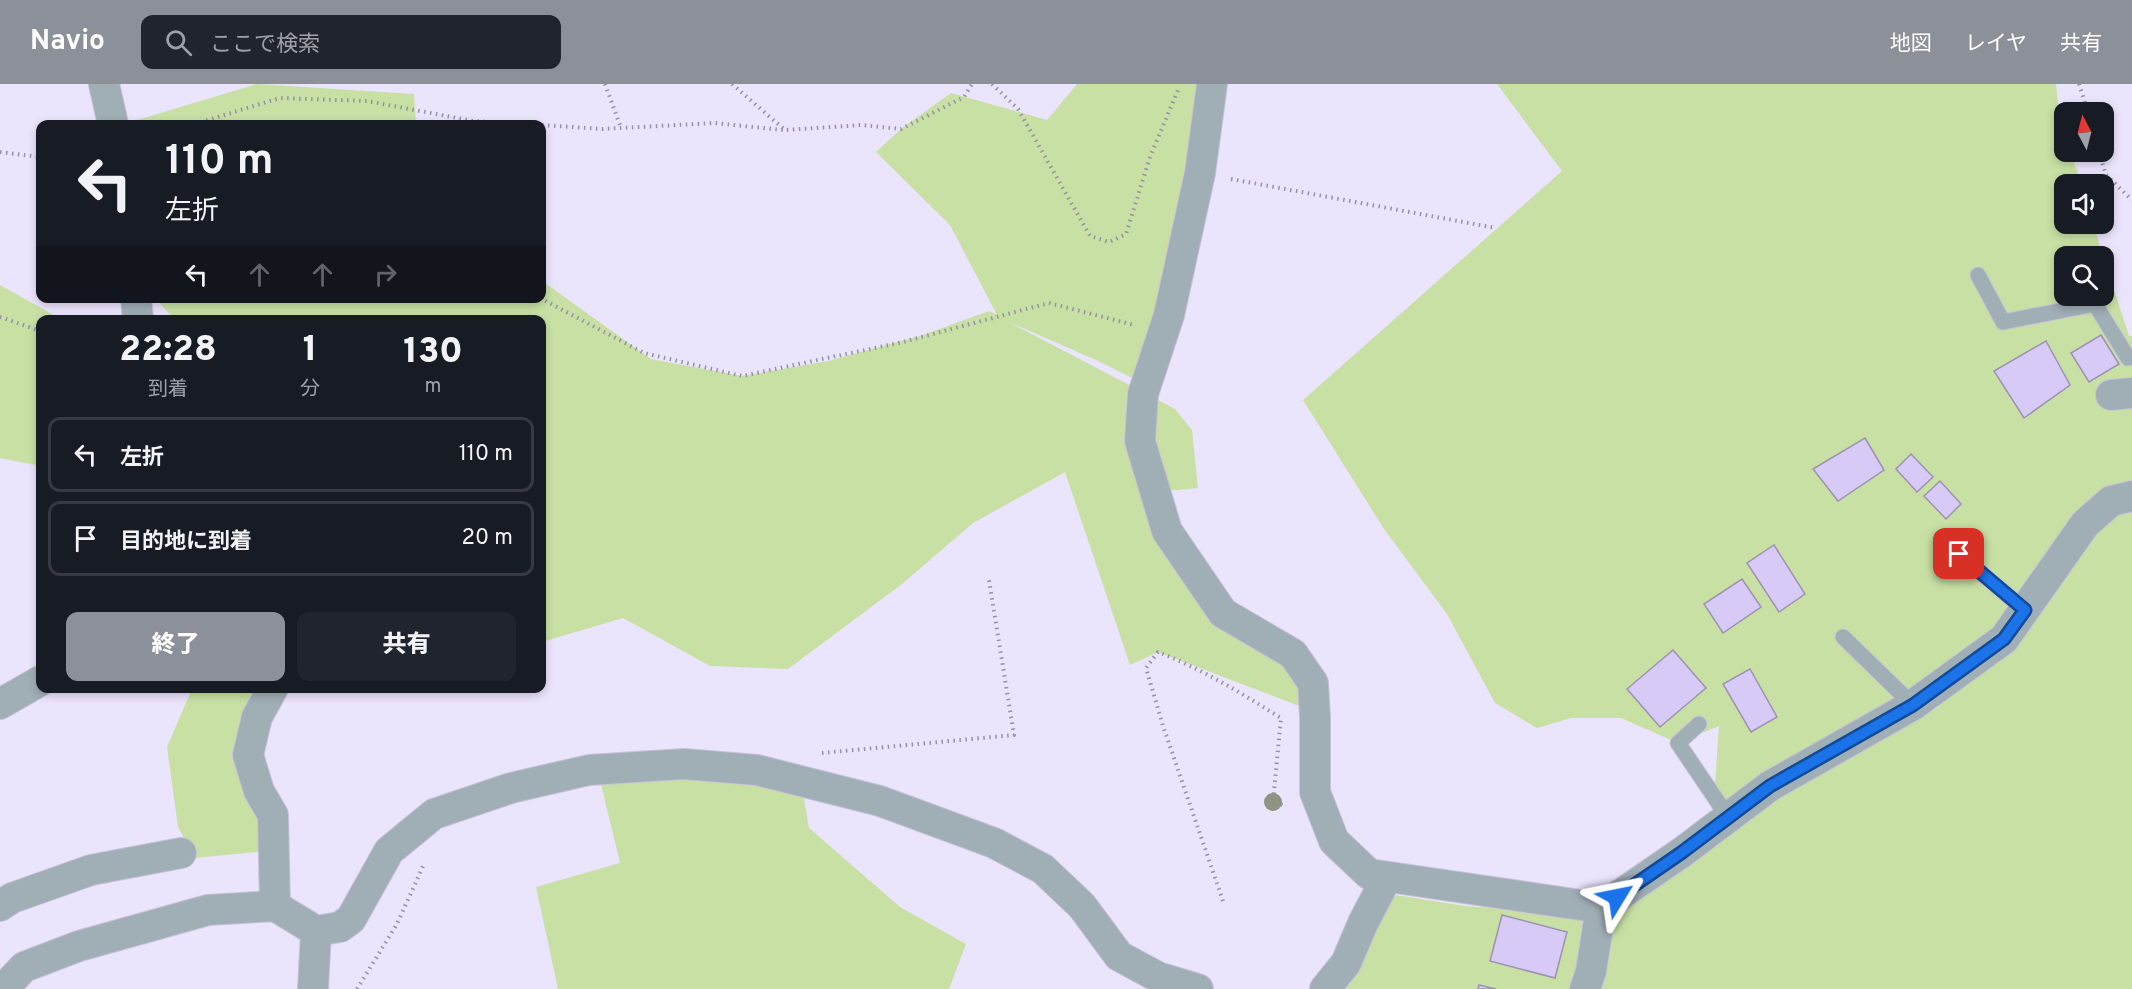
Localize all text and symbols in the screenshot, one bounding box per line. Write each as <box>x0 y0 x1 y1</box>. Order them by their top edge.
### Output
search box <box>141 15 561 69</box>
text: Navio <box>30 24 105 60</box>
icon: search <box>162 26 195 59</box>
text: 地図 <box>1890 31 1932 58</box>
text: レイヤ <box>1965 31 2027 58</box>
text: 共有 <box>2060 31 2102 58</box>
text: ここで検索 <box>210 32 320 59</box>
north arrow <box>2054 102 2114 162</box>
map controls <box>2054 102 2114 306</box>
text: 110 m <box>165 136 274 189</box>
icon: left <box>66 144 144 222</box>
button: sound <box>2054 174 2114 234</box>
text: 左折 <box>165 195 219 229</box>
button: search <box>2054 246 2114 306</box>
icon: left <box>180 258 213 291</box>
icon: ahead <box>243 258 276 291</box>
icon: ahead <box>306 258 339 291</box>
icon: right <box>369 258 402 291</box>
text: 22:28 <box>119 328 217 374</box>
text: 1 <box>303 328 317 374</box>
text: 130 <box>403 330 463 376</box>
text: m <box>425 374 442 400</box>
text: 到着 <box>148 377 188 403</box>
text: 分 <box>300 377 320 403</box>
icon: left <box>69 438 102 471</box>
text: 110 m <box>459 441 513 468</box>
text: 左折 <box>120 445 164 472</box>
icon: arrive <box>69 522 102 555</box>
text: 20 m <box>462 525 513 552</box>
pin <box>1933 528 1984 579</box>
text: 目的地に到着 <box>120 529 252 556</box>
icon: arrive <box>1942 537 1975 570</box>
button: 終了 <box>66 612 285 681</box>
button: 共有 <box>297 612 516 681</box>
position arrow <box>1585 865 1649 929</box>

